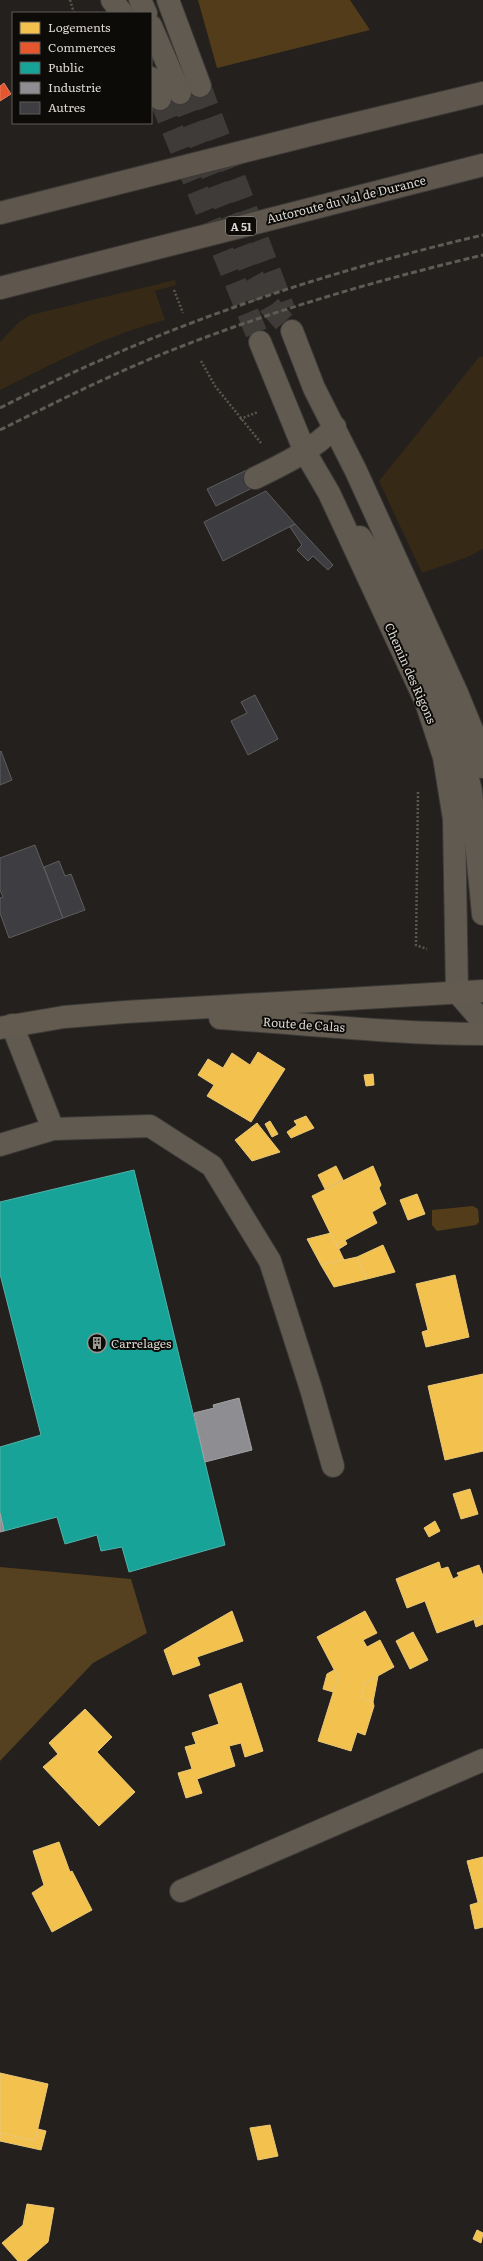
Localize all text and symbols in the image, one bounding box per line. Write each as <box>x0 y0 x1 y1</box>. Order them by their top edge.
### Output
legend <box>12 12 152 124</box>
text: Logements <box>48 18 111 36</box>
text: Commerces <box>48 38 116 56</box>
text: Public <box>48 58 84 76</box>
text: Industrie <box>48 78 101 96</box>
text: Autres <box>48 98 86 116</box>
street label: Autoroute du Val de Durance <box>265 171 427 227</box>
road number: A 51 <box>226 217 256 235</box>
street label: Chemin des Rigons <box>381 620 442 727</box>
street label: Route de Calas <box>262 1012 346 1036</box>
building icon: Carrelages <box>86 1332 108 1354</box>
place label: Carrelages <box>111 1334 172 1352</box>

